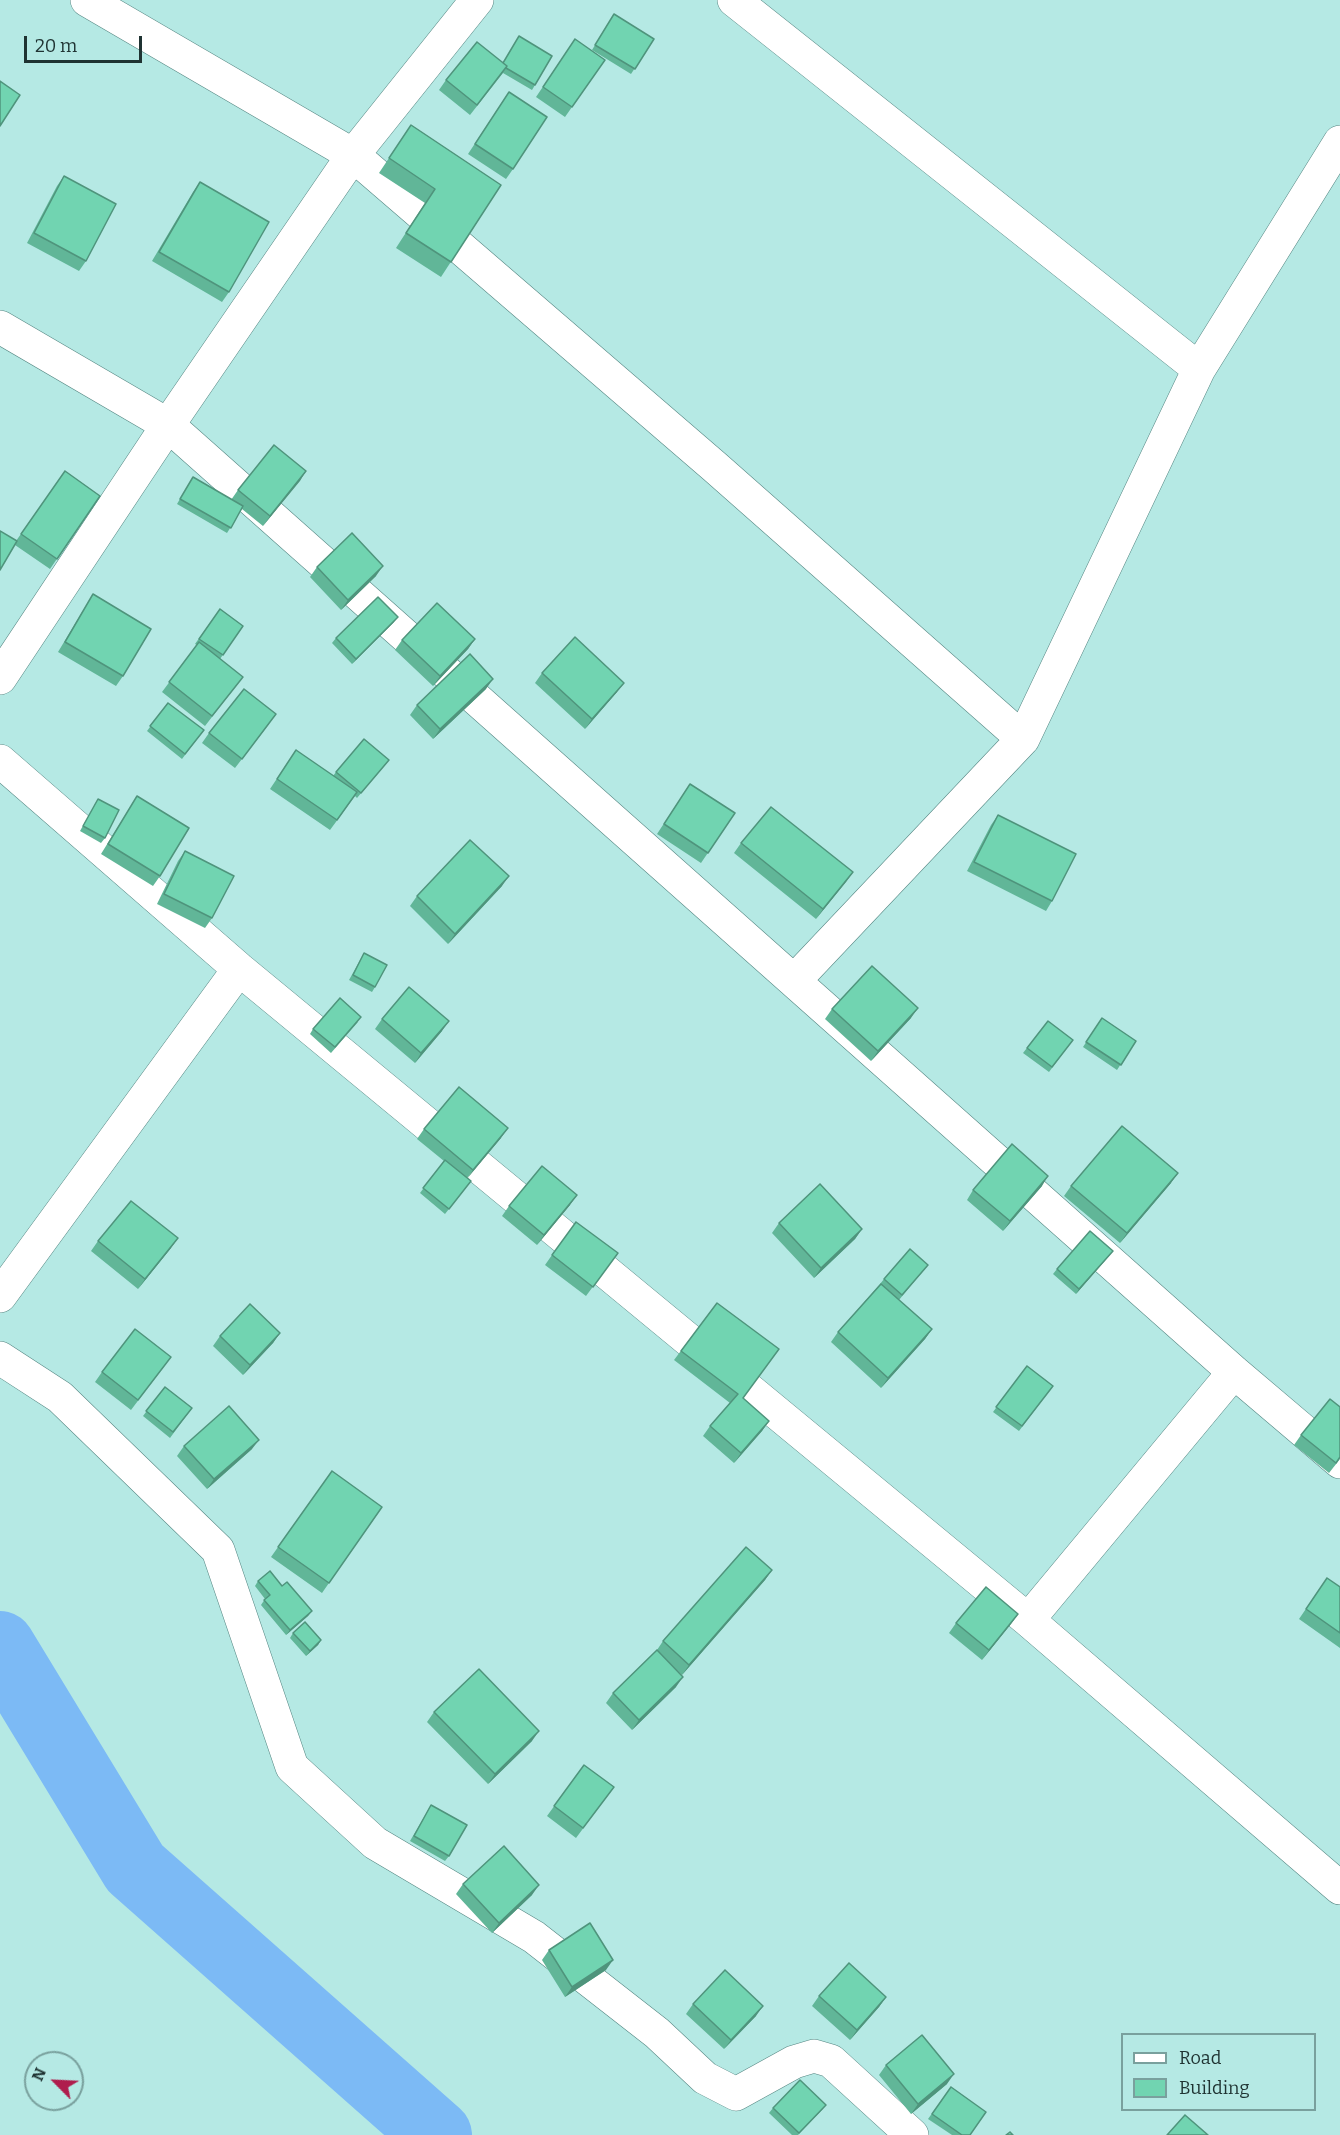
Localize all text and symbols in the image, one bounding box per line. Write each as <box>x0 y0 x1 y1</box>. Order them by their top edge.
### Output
scale bar <box>27 24 146 62</box>
text: 20 m <box>35 35 77 57</box>
legend <box>1121 2033 1316 2111</box>
text: Road <box>1179 2047 1221 2069</box>
north arrow <box>24 2051 84 2111</box>
text: N <box>28 2065 50 2084</box>
text: Building <box>1179 2077 1250 2099</box>

